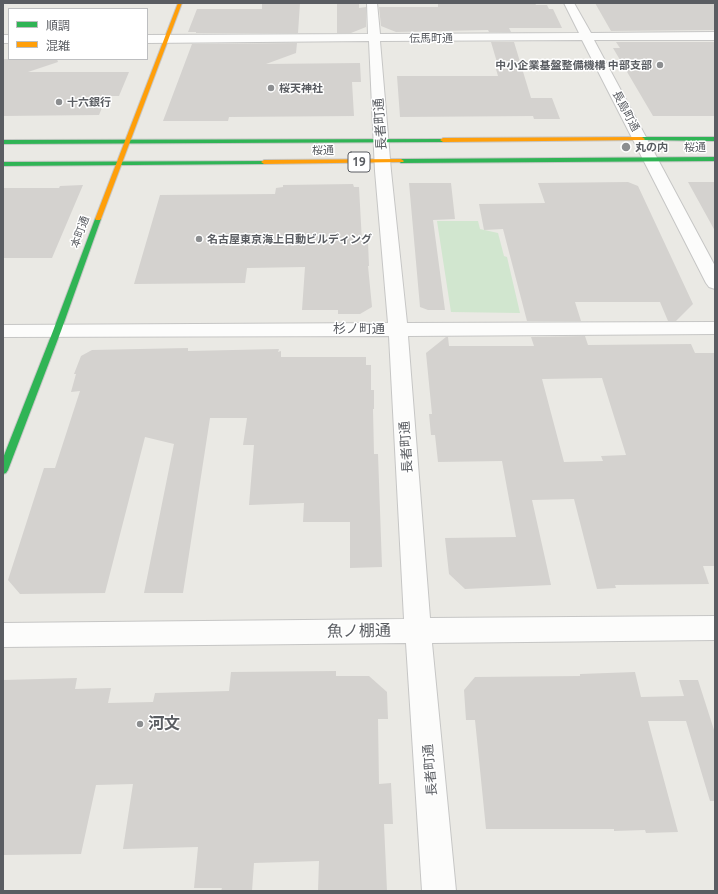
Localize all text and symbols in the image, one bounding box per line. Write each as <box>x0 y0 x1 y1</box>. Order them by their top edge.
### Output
legend <box>8 8 148 60</box>
text: 順調 <box>46 19 70 32</box>
street label: 伝馬町通 <box>409 31 453 45</box>
text: 混雑 <box>46 39 70 52</box>
place label: 中小企業基盤整備機構 中部支部 <box>495 58 652 72</box>
marker: 中小企業基盤整備機構 中部支部 <box>655 60 665 70</box>
place label: 桜天神社 <box>279 81 323 95</box>
marker: 桜天神社 <box>266 83 276 93</box>
street label: 長島町通 <box>610 88 642 134</box>
place label: 十六銀行 <box>67 95 111 109</box>
marker: 十六銀行 <box>54 97 64 107</box>
street label: 長者町通 <box>370 98 390 150</box>
place label: 丸の内 <box>635 140 668 154</box>
street label: 桜通 <box>684 140 706 154</box>
marker: 丸の内 <box>620 141 632 153</box>
street label: 桜通 <box>312 143 334 157</box>
road number: 19 <box>348 152 370 172</box>
street label: 本町通 <box>68 214 92 250</box>
place label: 名古屋東京海上日動ビルディング <box>207 232 372 246</box>
marker: 名古屋東京海上日動ビルディング <box>194 234 204 244</box>
street label: 杉ノ町通 <box>333 321 385 337</box>
street label: 長者町通 <box>396 421 416 473</box>
street label: 魚ノ棚通 <box>327 621 391 641</box>
place label: 河文 <box>148 714 180 734</box>
marker: 河文 <box>135 719 145 729</box>
street label: 長者町通 <box>420 743 440 797</box>

